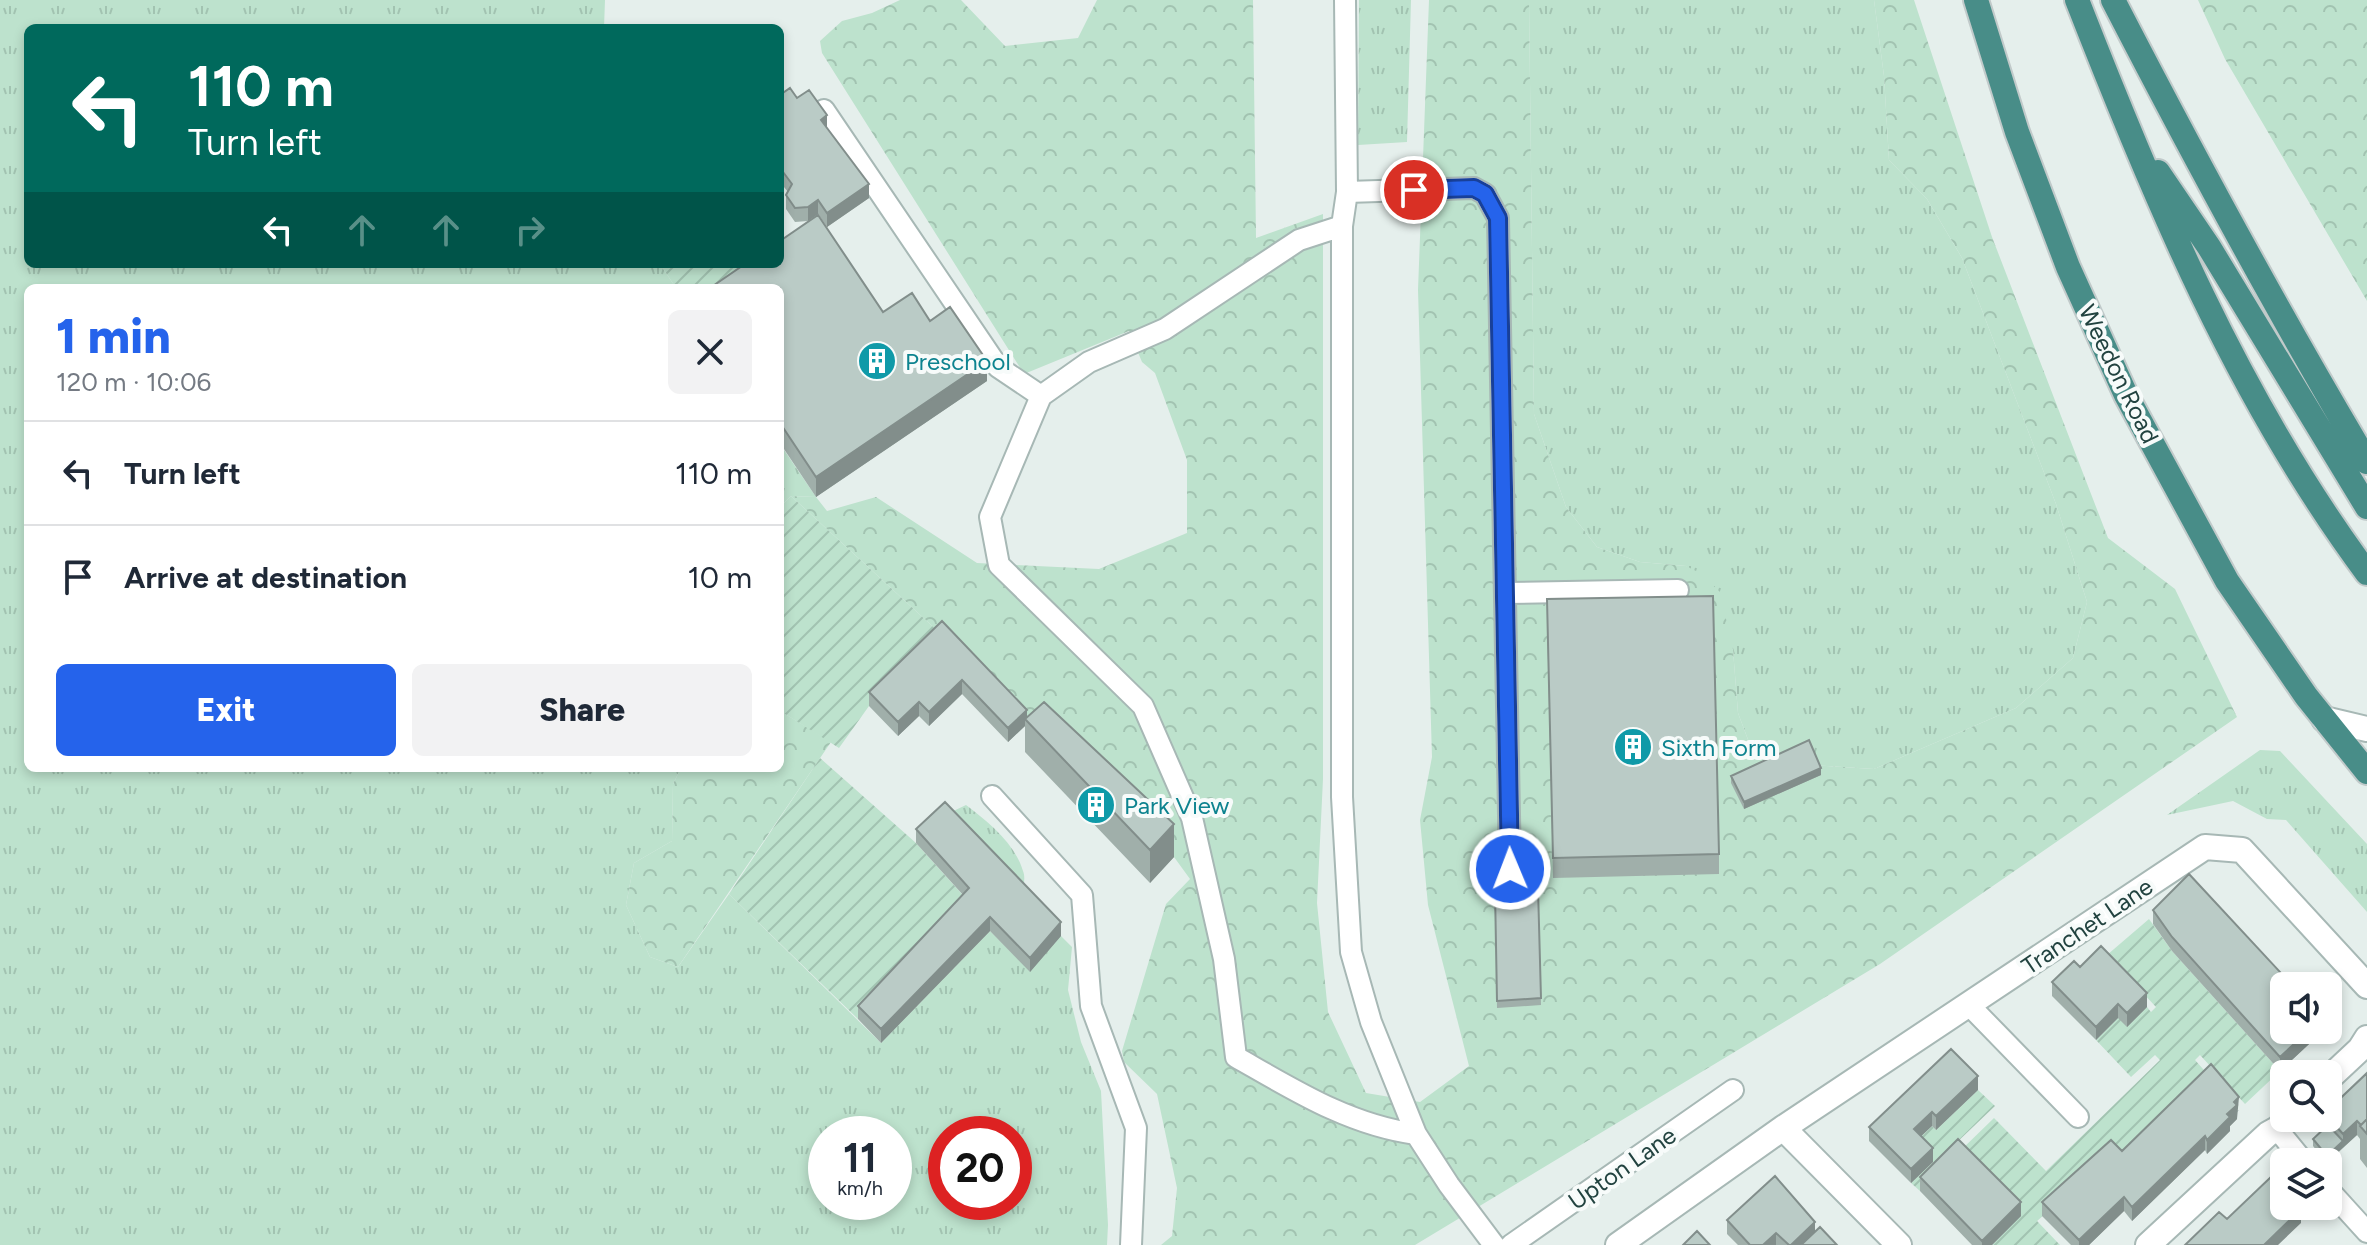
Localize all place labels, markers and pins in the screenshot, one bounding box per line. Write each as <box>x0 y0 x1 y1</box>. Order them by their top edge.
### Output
pin <box>1380 156 1448 224</box>
building icon: Preschool <box>856 340 898 382</box>
place label: Preschool <box>905 347 1011 376</box>
building icon: Sixth Form <box>1612 726 1654 768</box>
place label: Sixth Form <box>1661 733 1776 762</box>
building icon: Park View <box>1075 784 1117 826</box>
place label: Park View <box>1124 791 1230 820</box>

